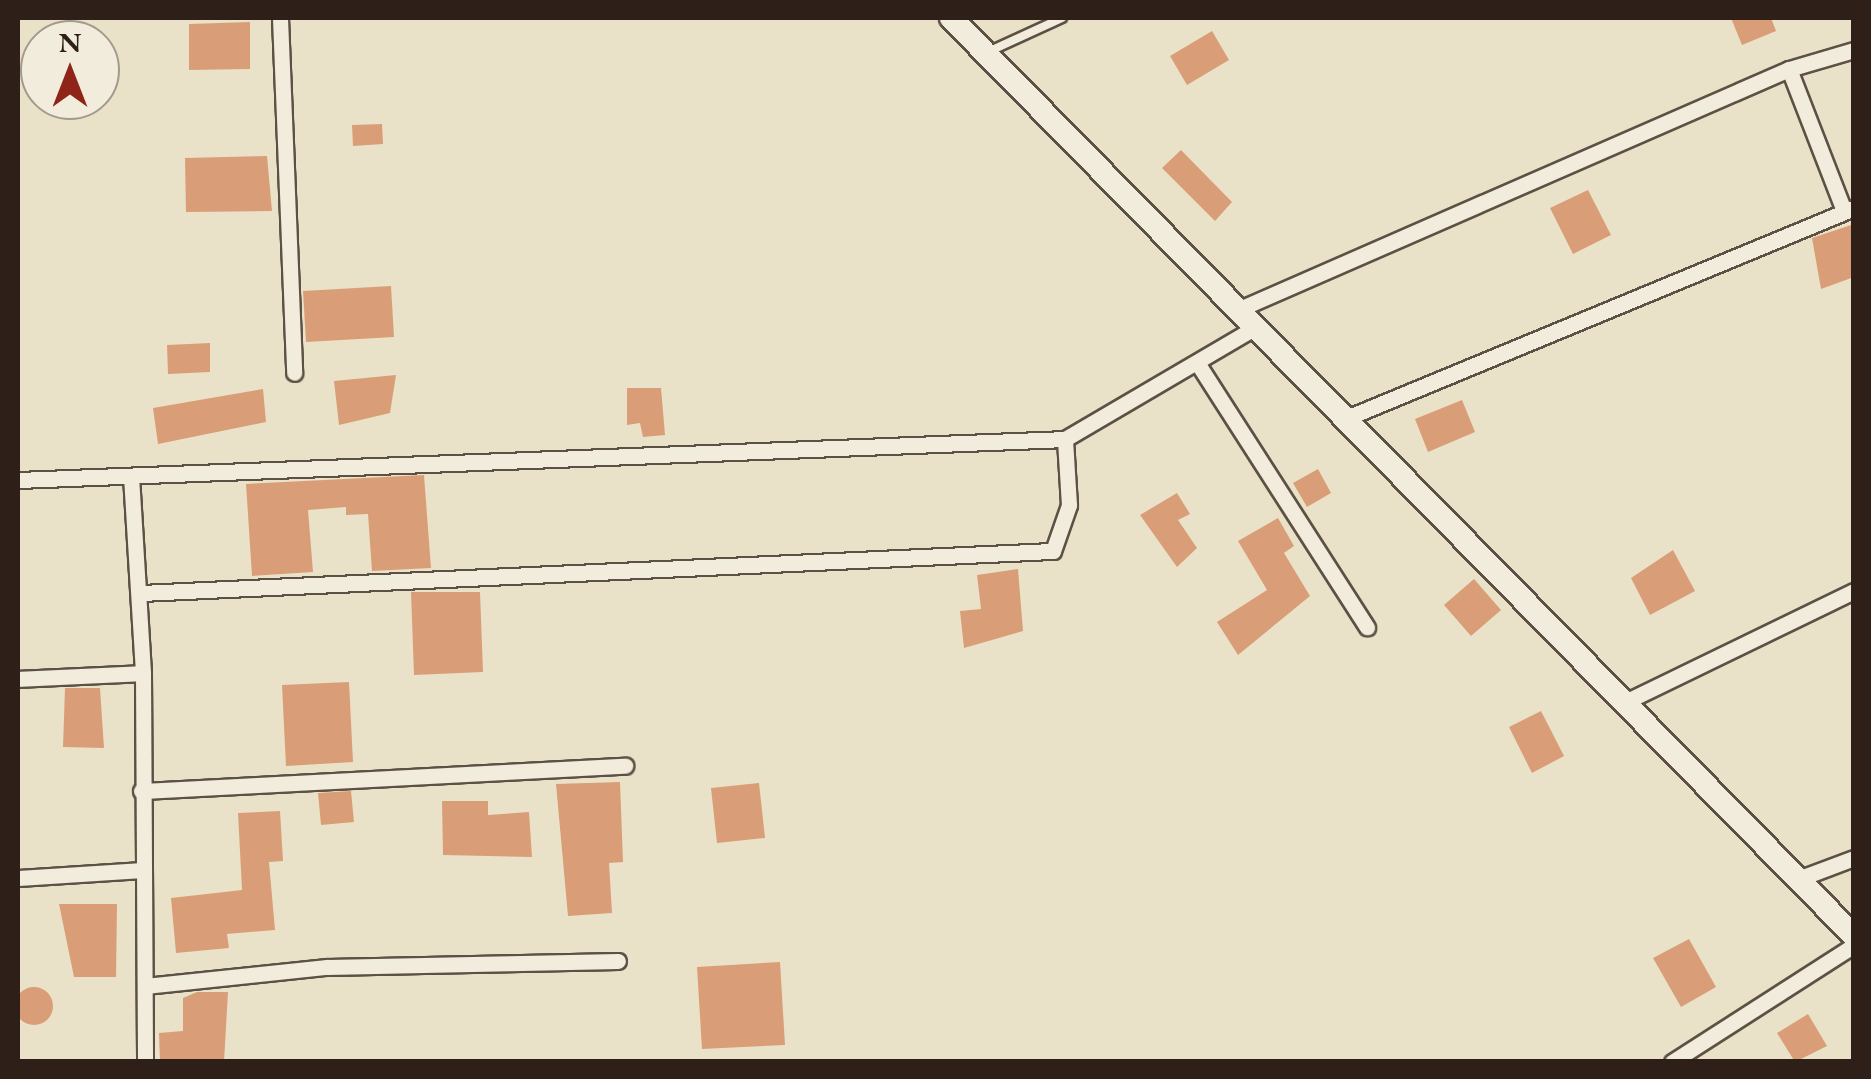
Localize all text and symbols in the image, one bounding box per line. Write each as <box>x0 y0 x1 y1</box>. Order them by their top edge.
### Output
north arrow <box>20 20 120 120</box>
text: N <box>59 24 81 60</box>

